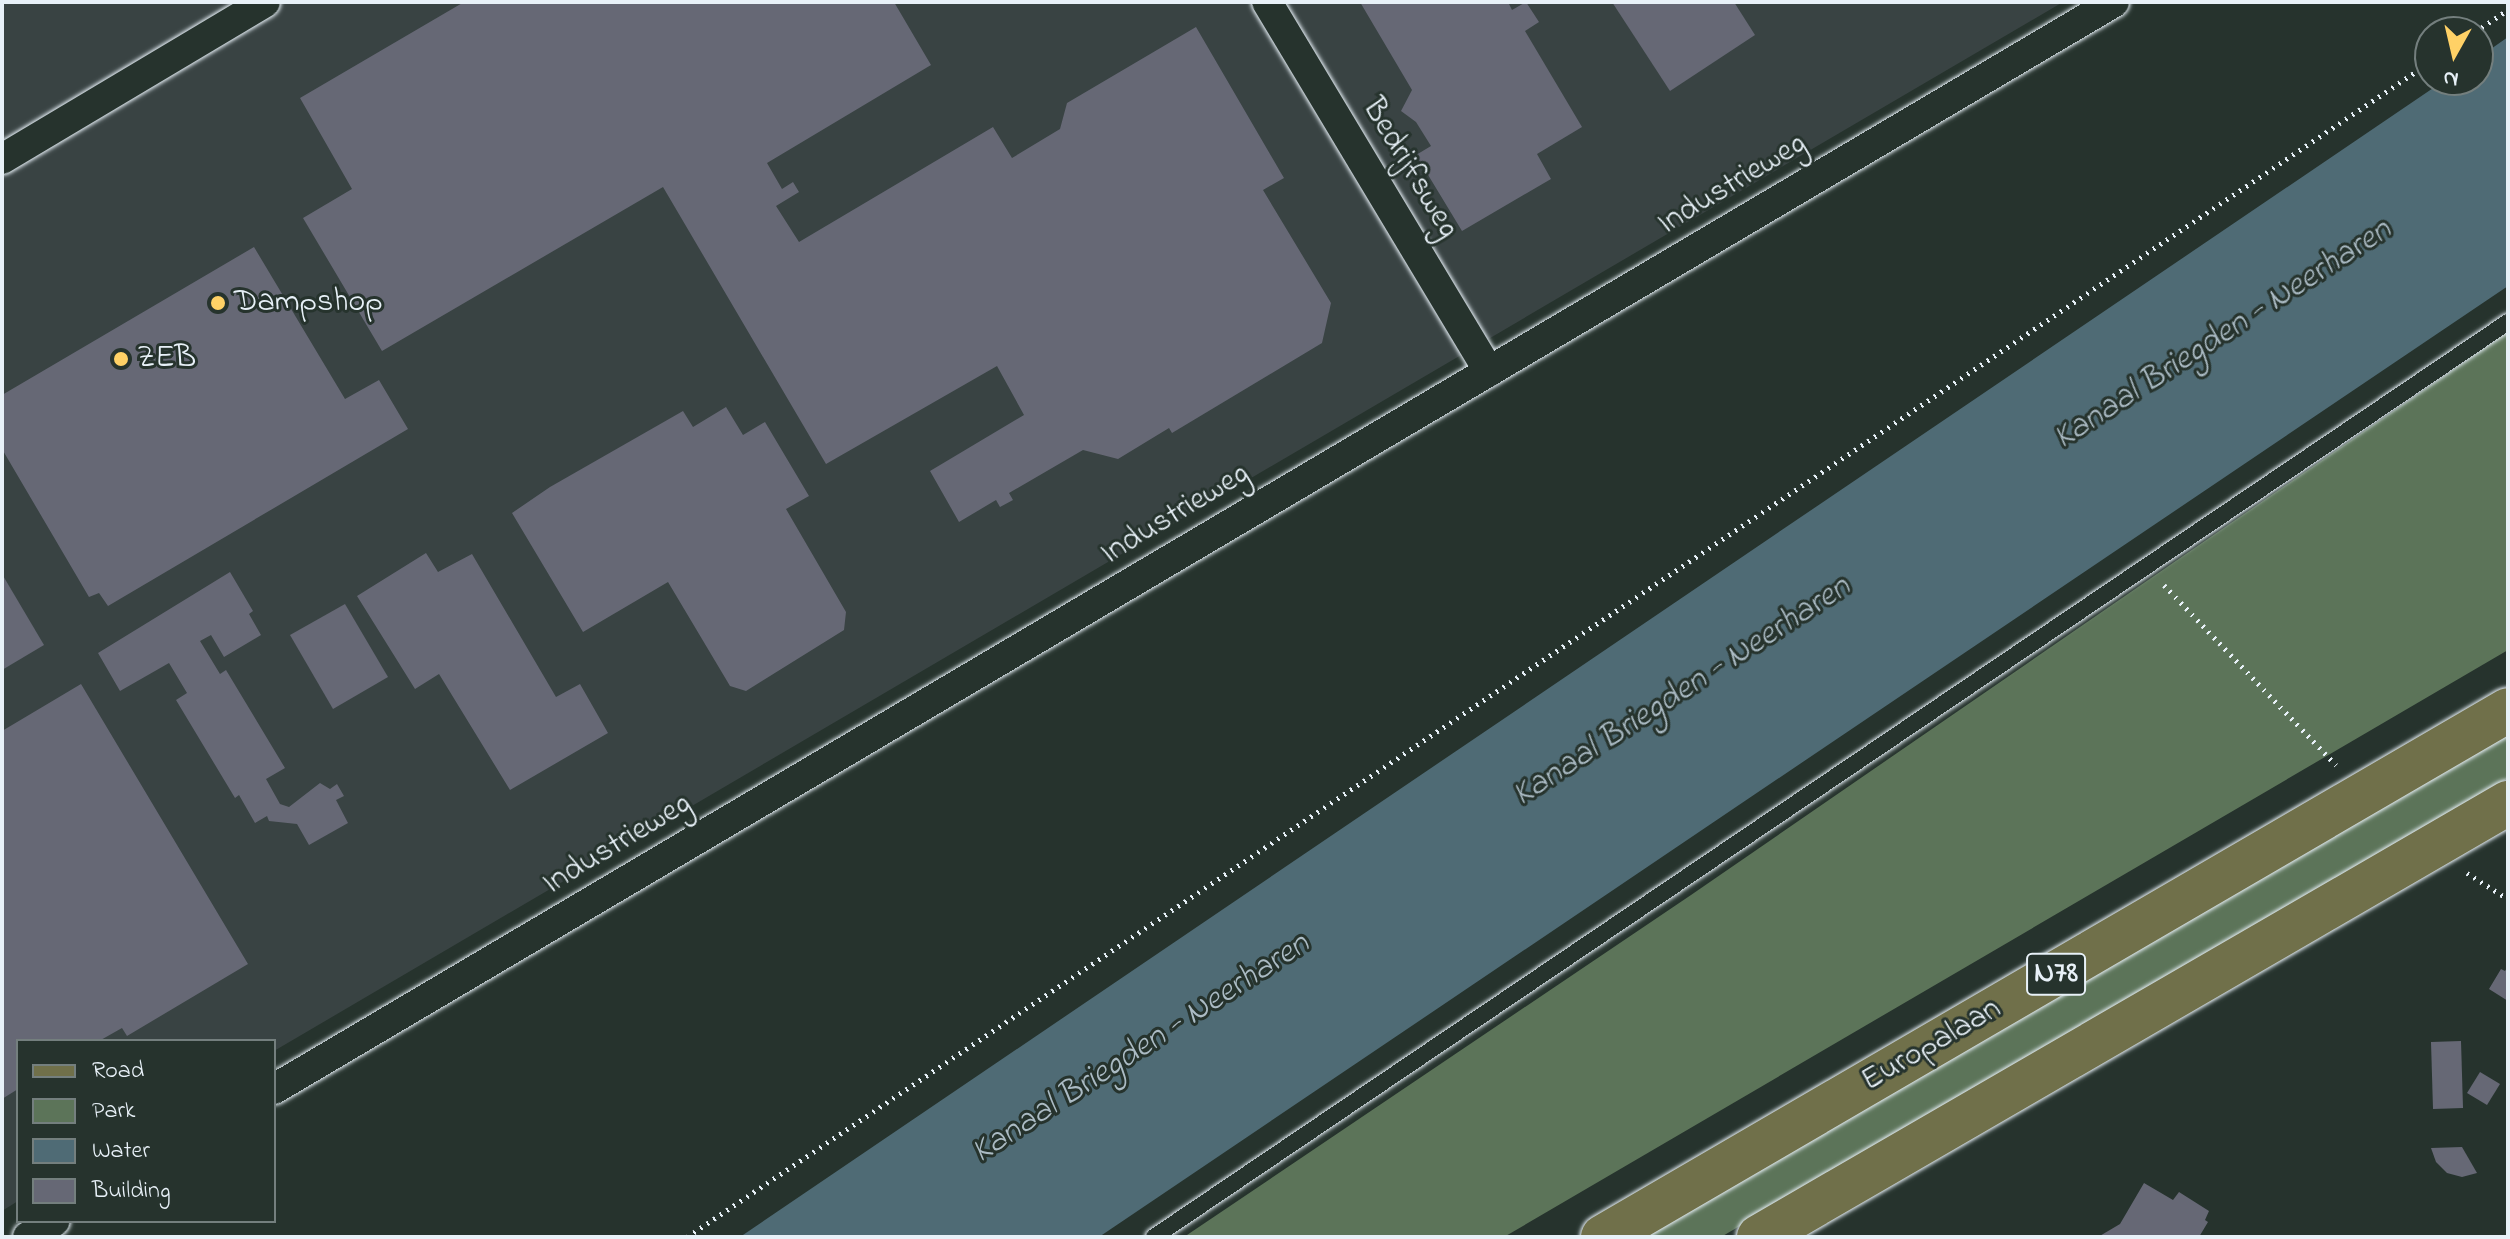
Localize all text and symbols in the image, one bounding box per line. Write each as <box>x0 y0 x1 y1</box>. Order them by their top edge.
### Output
north arrow <box>2414 16 2494 96</box>
text: N <box>2441 61 2461 95</box>
street label: Bedrijfsweg <box>1352 92 1466 246</box>
street label: Industrieweg <box>1652 126 1814 244</box>
water label: Kanaal Briegden - Neerharen <box>2046 210 2400 460</box>
place label: Dampshop <box>234 284 383 322</box>
marker: Dampshop <box>209 294 227 312</box>
place label: ZEB <box>137 340 196 378</box>
marker: ZEB <box>112 350 130 368</box>
street label: Industrieweg <box>1095 456 1257 574</box>
water label: Kanaal Briegden - Neerharen <box>1505 567 1859 817</box>
street label: Industrieweg <box>537 786 699 904</box>
water label: Kanaal Briegden - Neerharen <box>964 924 1318 1174</box>
road number: N78 <box>2026 948 2086 1000</box>
street label: Europalaan <box>1855 991 2009 1101</box>
legend <box>16 1039 276 1223</box>
text: Road <box>92 1054 144 1089</box>
text: Park <box>92 1094 135 1129</box>
text: Water <box>92 1134 150 1169</box>
text: Building <box>92 1174 171 1209</box>

